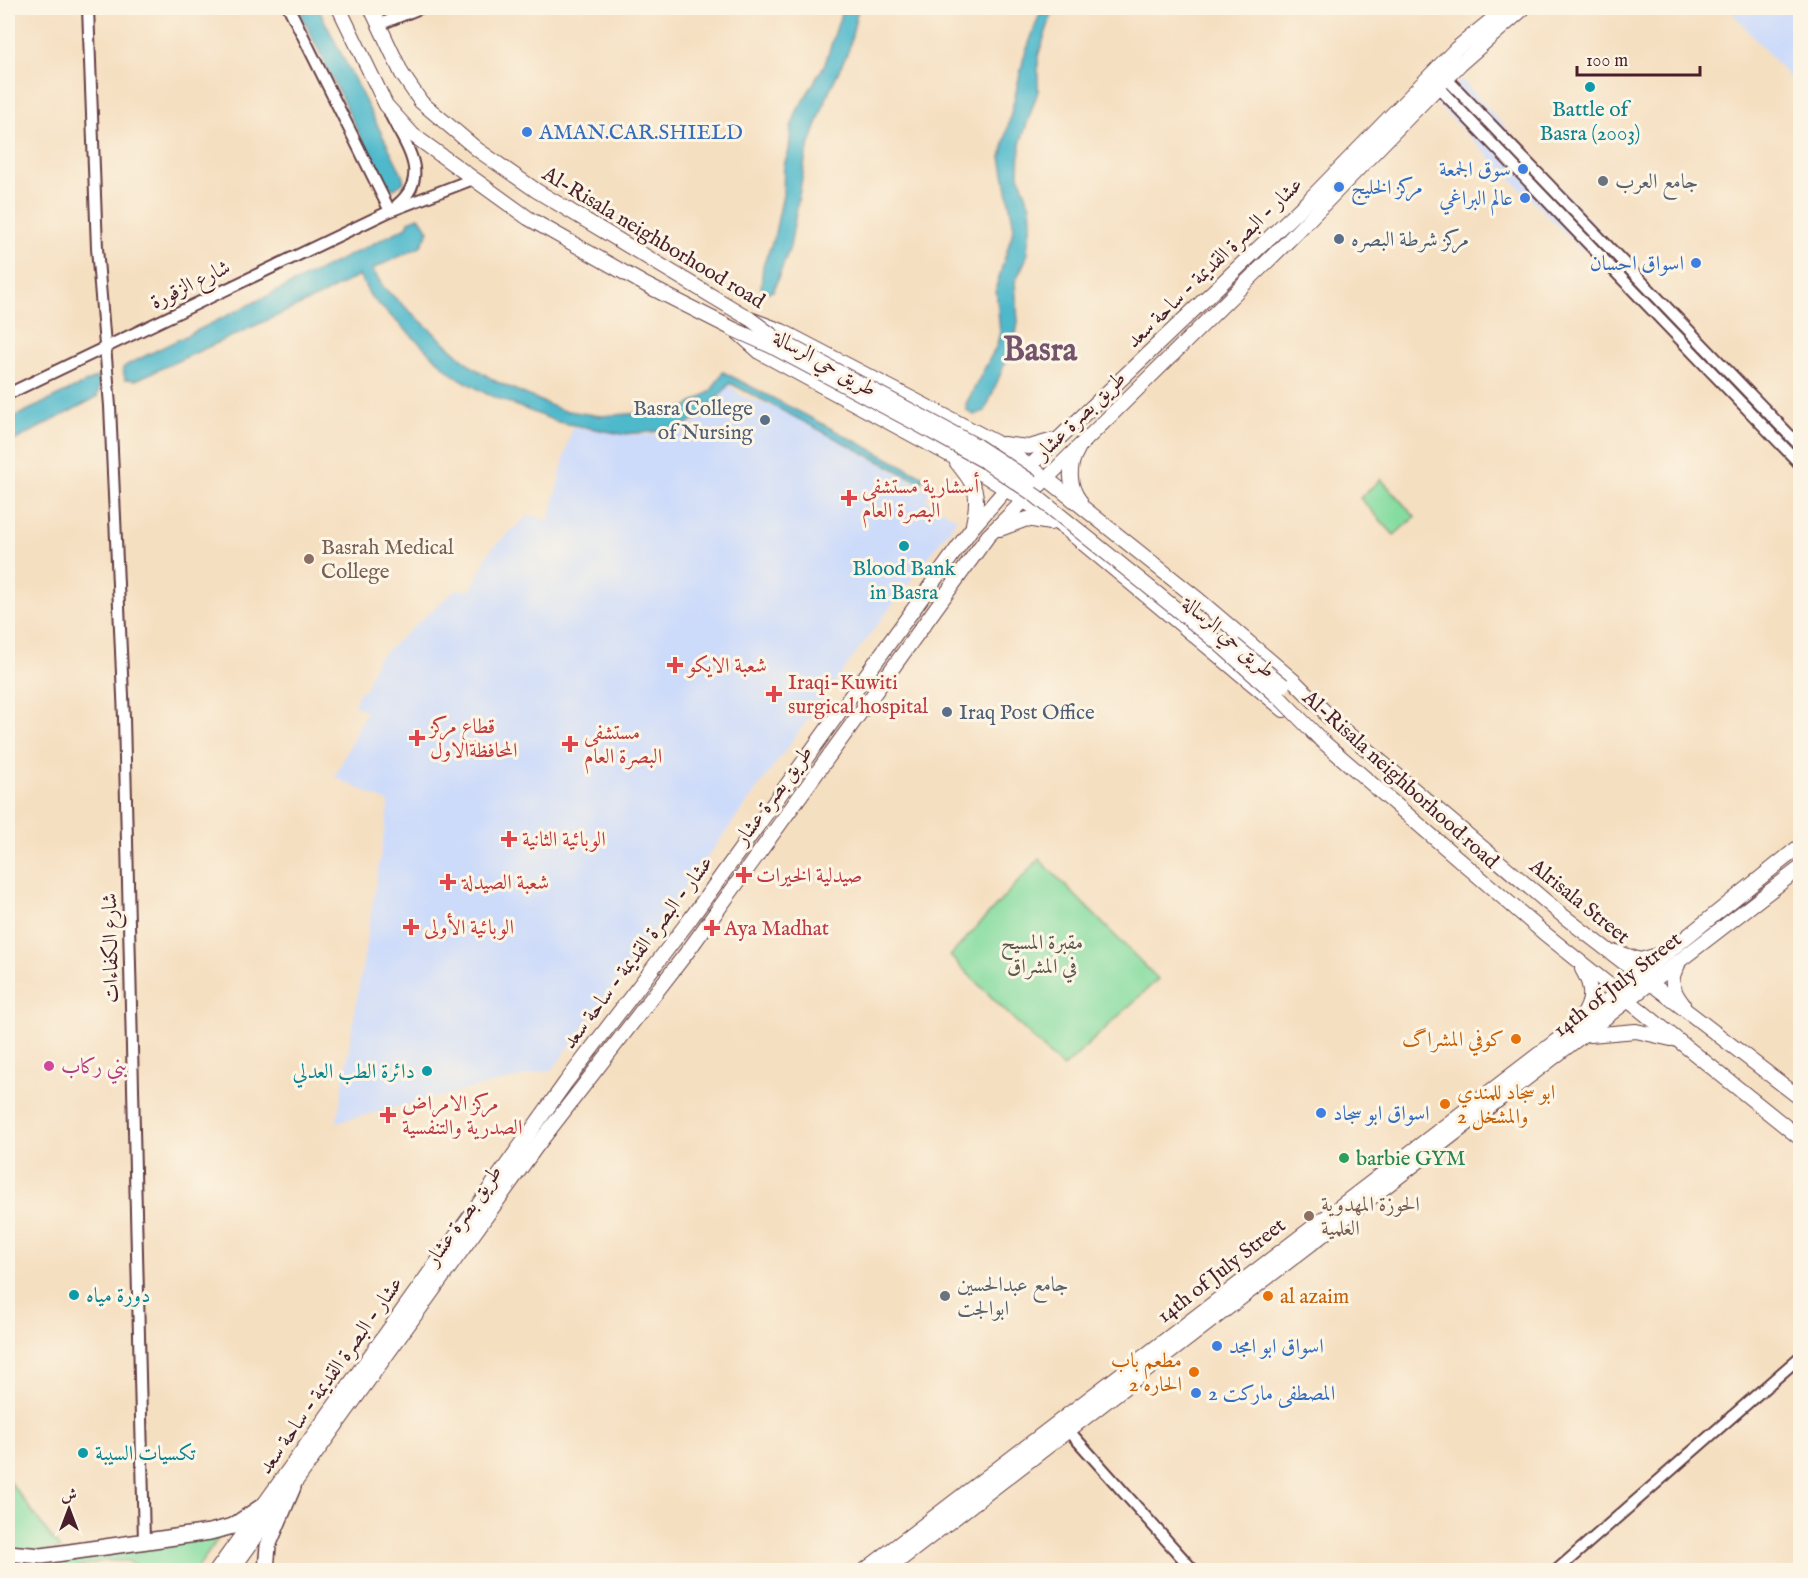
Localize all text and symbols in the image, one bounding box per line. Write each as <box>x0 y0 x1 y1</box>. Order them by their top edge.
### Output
scale bar <box>1577 39 1700 77</box>
text: 100 m <box>1586 50 1628 73</box>
marker: Battle of Basra (2003) <box>1583 80 1597 94</box>
place label: Battle of Basra (2003) <box>1540 97 1640 148</box>
place label: AMAN.CAR.SHIELD <box>538 120 743 147</box>
marker: AMAN.CAR.SHIELD <box>520 125 534 139</box>
place label: سوق الجمعة <box>1439 157 1511 184</box>
street label: Al-Risala neighborhood road <box>536 161 770 316</box>
marker: سوق الجمعة <box>1516 162 1530 176</box>
place label: جامع العرب <box>1615 169 1698 200</box>
street label: عشار - البصرة القديمة - ساحة سعد <box>1121 171 1309 355</box>
marker: جامع العرب <box>1596 174 1610 188</box>
place label: مركز الخليج <box>1351 175 1423 206</box>
marker: مركز الخليج <box>1332 180 1346 194</box>
place label: عالم البراغي <box>1439 186 1513 216</box>
marker: عالم البراغي <box>1518 191 1532 205</box>
place label: مركز شرطة البصره <box>1351 227 1469 254</box>
marker: مركز شرطة البصره <box>1332 232 1346 246</box>
place label: اسواق احسان <box>1590 251 1684 278</box>
street label: شارع الزقورة <box>146 254 236 319</box>
marker: اسواق احسان <box>1689 256 1703 270</box>
street label: طريق حي الرسالة <box>766 324 881 405</box>
district label: Basra <box>1003 330 1078 372</box>
street label: طريق بصرة عشار <box>1028 366 1132 468</box>
place label: Basra College of Nursing <box>633 396 754 447</box>
marker: Basra College of Nursing <box>758 413 772 427</box>
place label: أسشارية مستشفى البصرة العام <box>862 471 979 528</box>
marker: أسشارية مستشفى البصرة العام <box>840 489 858 507</box>
place label: Basrah Medical College <box>321 535 454 586</box>
marker: Blood Bank in Basra <box>897 539 911 553</box>
marker: Basrah Medical College <box>302 552 316 566</box>
place label: Blood Bank in Basra <box>852 556 956 607</box>
street label: طريق حي الرسالة <box>1174 591 1280 687</box>
place label: شعبة الايكو <box>686 653 767 680</box>
marker: شعبة الايكو <box>666 656 684 674</box>
place label: Iraqi-Kuwiti surgical hospital <box>788 670 928 721</box>
street label: Al-Risala neighborhood road <box>1295 684 1504 876</box>
marker: Iraqi-Kuwiti surgical hospital <box>765 685 783 703</box>
place label: Iraq Post Office <box>959 700 1095 727</box>
marker: Iraq Post Office <box>940 705 954 719</box>
place label: قطاع مركز المحافظةالاول <box>428 714 518 765</box>
place label: مستشفى البصرة العام <box>584 720 662 774</box>
marker: قطاع مركز المحافظةالاول <box>408 729 426 747</box>
marker: مستشفى البصرة العام <box>561 735 579 753</box>
street label: طريق بصرة عشار <box>728 741 819 853</box>
place label: الوبائية الثانية <box>522 827 606 854</box>
marker: الوبائية الثانية <box>500 830 518 848</box>
street label: عشار - البصرة القديمة - ساحة سعد <box>556 851 720 1055</box>
street label: Alrisala Street <box>1523 853 1635 951</box>
place label: صيدلية الخيرات <box>756 863 862 890</box>
marker: صيدلية الخيرات <box>737 868 751 882</box>
place label: شعبة الصيدلة <box>461 870 549 897</box>
marker: شعبة الصيدلة <box>439 873 457 891</box>
street label: شارع الكفاءات <box>97 893 129 1003</box>
place label: الوبائية الأولى <box>424 912 514 942</box>
place label: Aya Madhat <box>723 916 829 943</box>
marker: الوبائية الأولى <box>402 918 420 936</box>
marker: Aya Madhat <box>705 921 719 935</box>
street label: 14th of July Street <box>1548 927 1688 1044</box>
park label: مقبرة المسيح في المشراق <box>1001 930 1083 983</box>
place label: كوفي المشراگ <box>1402 1027 1504 1056</box>
marker: كوفي المشراگ <box>1509 1032 1523 1046</box>
place label: بني ركاب <box>61 1054 128 1085</box>
marker: بني ركاب <box>42 1059 56 1073</box>
place label: دائرة الطب العدلي <box>292 1059 415 1088</box>
marker: دائرة الطب العدلي <box>420 1064 434 1078</box>
place label: ابو سجاد للمندي والمشخل 2 <box>1457 1080 1555 1131</box>
place label: مركز الامراض الصدرية والتنفسية <box>402 1091 523 1142</box>
marker: ابو سجاد للمندي والمشخل 2 <box>1438 1097 1452 1111</box>
place label: اسواق ابو سجاد <box>1333 1101 1430 1128</box>
marker: مركز الامراض الصدرية والتنفسية <box>379 1106 397 1124</box>
marker: اسواق ابو سجاد <box>1314 1106 1328 1120</box>
place label: barbie GYM <box>1356 1146 1466 1173</box>
marker: barbie GYM <box>1337 1151 1351 1165</box>
street label: طريق بصرة عشار <box>419 1160 509 1273</box>
place label: الحوزة المهدوية العلمية <box>1321 1192 1420 1243</box>
marker: الحوزة المهدوية العلمية <box>1302 1209 1316 1223</box>
street label: 14th of July Street <box>1152 1213 1292 1330</box>
street label: عشار - البصرة القديمة - ساحة سعد <box>253 1272 410 1480</box>
place label: جامع عبدالحسين ابوالجت <box>957 1272 1068 1323</box>
place label: دورة مياه <box>86 1283 150 1310</box>
place label: al azaim <box>1280 1284 1349 1311</box>
marker: دورة مياه <box>67 1288 81 1302</box>
marker: جامع عبدالحسين ابوالجت <box>938 1289 952 1303</box>
marker: al azaim <box>1261 1289 1275 1303</box>
place label: اسواق ابو امجد <box>1229 1334 1324 1361</box>
marker: اسواق ابو امجد <box>1210 1339 1224 1353</box>
place label: مطعم باب الحاره 2 <box>1111 1348 1182 1399</box>
marker: مطعم باب الحاره 2 <box>1187 1365 1201 1379</box>
place label: المصطفى ماركت 2 <box>1208 1381 1335 1408</box>
marker: المصطفى ماركت 2 <box>1189 1386 1203 1400</box>
place label: تكسيات السيبة <box>95 1441 197 1468</box>
marker: تكسيات السيبة <box>76 1446 90 1460</box>
north arrow <box>39 1479 99 1539</box>
text: ش <box>61 1486 77 1506</box>

